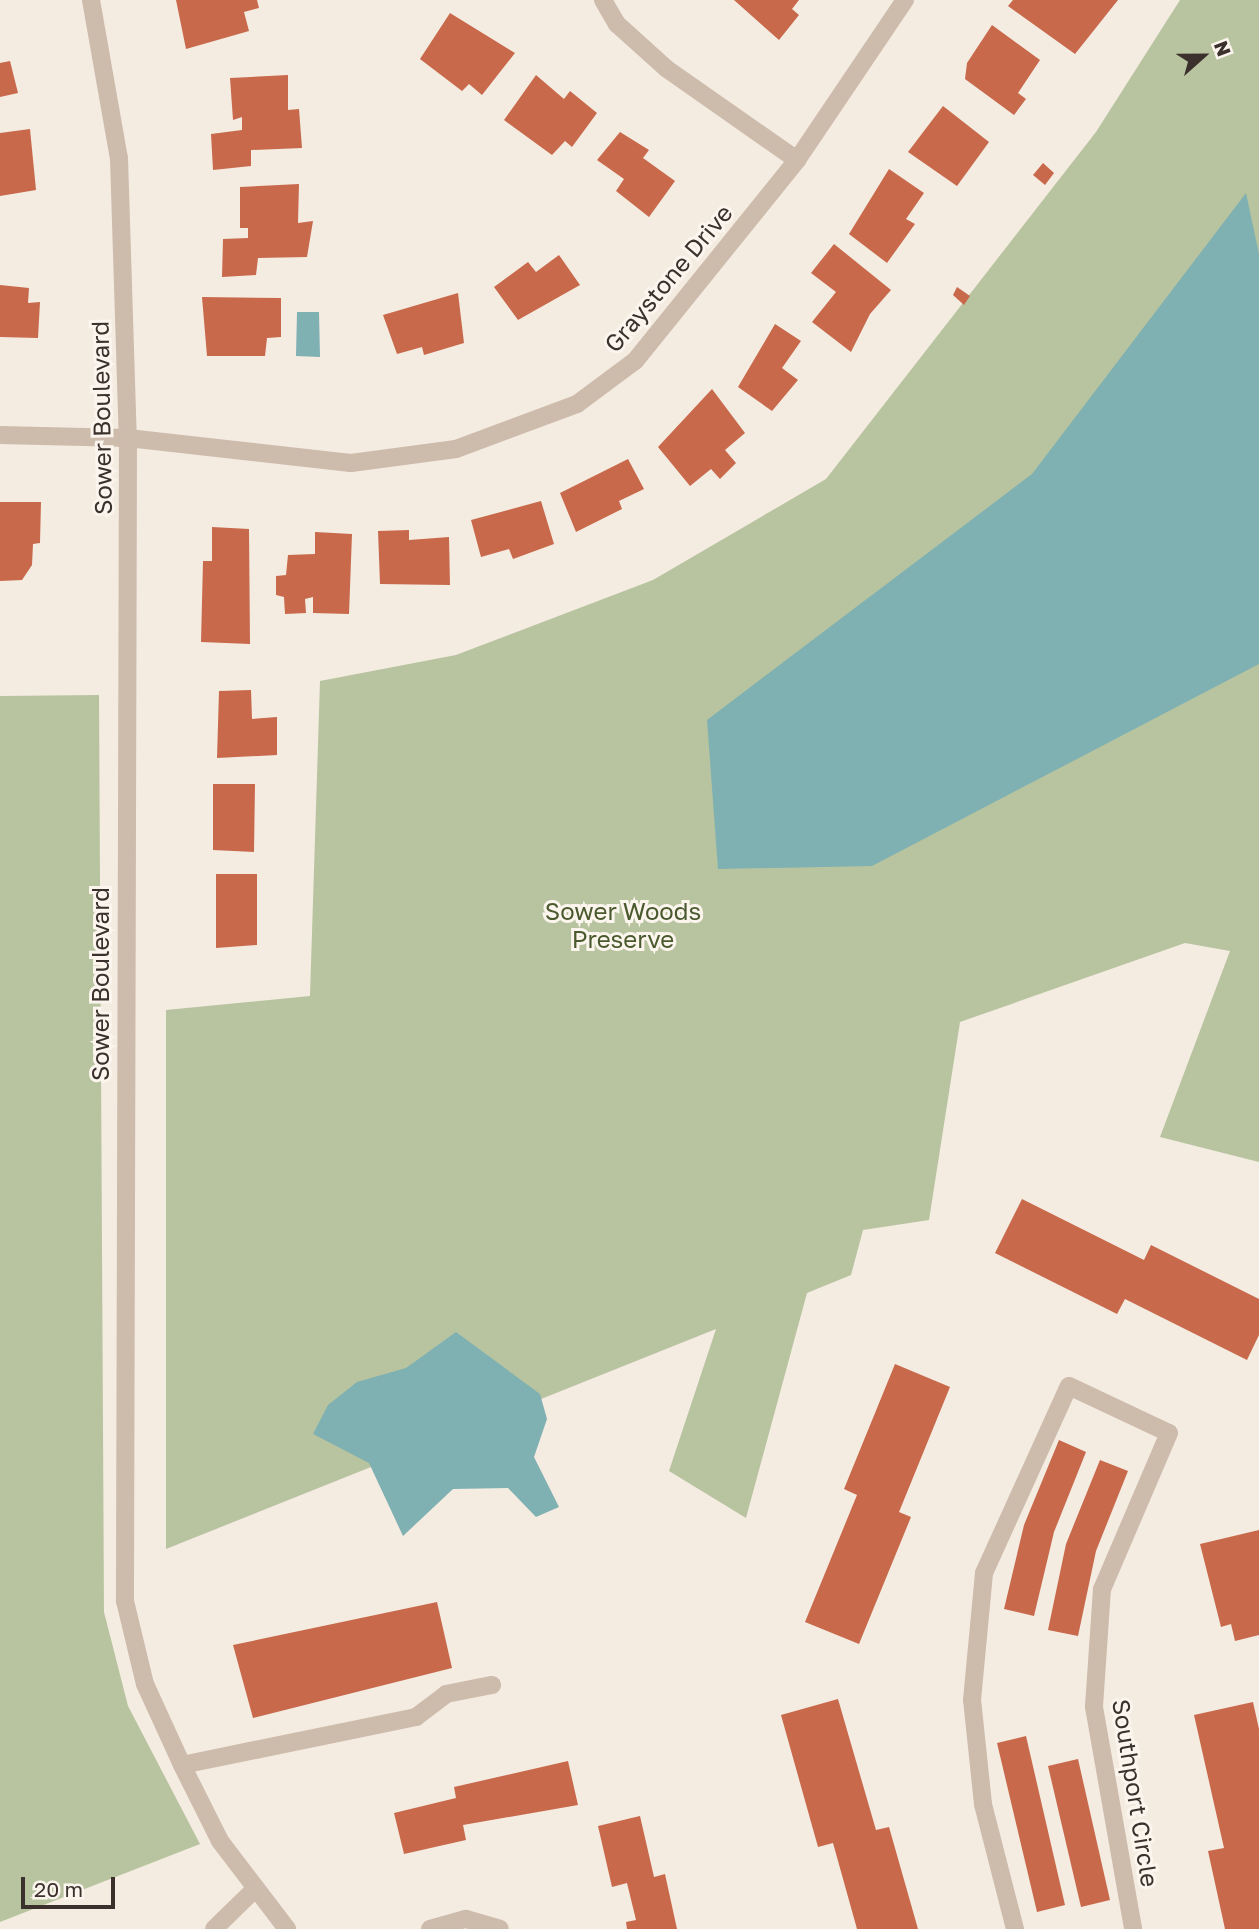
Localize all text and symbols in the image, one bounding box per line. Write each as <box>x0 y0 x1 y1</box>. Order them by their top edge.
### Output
north arrow <box>1168 21 1238 91</box>
text: N <box>1210 37 1236 59</box>
street label: Graystone Drive <box>598 198 738 358</box>
street label: Sower Boulevard <box>85 321 117 515</box>
street label: Sower Boulevard <box>86 887 114 1081</box>
park label: Sower Woods Preserve <box>545 897 701 953</box>
street label: Southport Circle <box>1107 1697 1165 1889</box>
scale bar <box>24 1862 119 1906</box>
text: 20 m <box>34 1876 83 1902</box>

